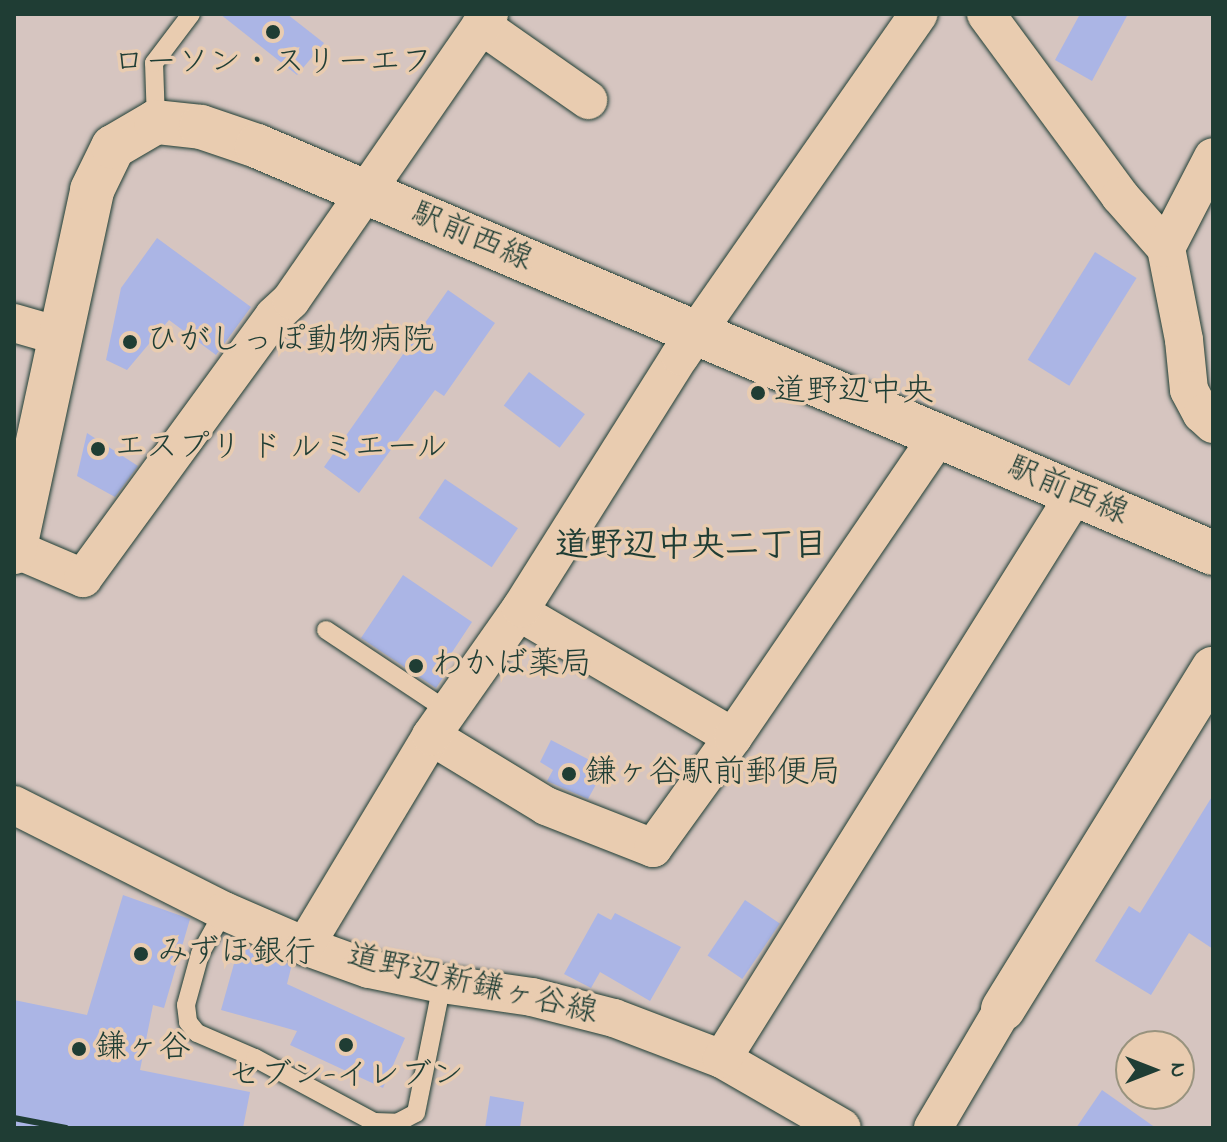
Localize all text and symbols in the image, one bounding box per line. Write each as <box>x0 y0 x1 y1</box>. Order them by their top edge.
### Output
marker: ローソン・スリーエフ <box>264 23 282 41</box>
place label: ローソン・スリーエフ <box>113 45 433 83</box>
street label: 駅前西線 <box>405 195 537 281</box>
place label: ひがしっぽ動物病院 <box>146 323 434 361</box>
marker: ひがしっぽ動物病院 <box>121 333 139 351</box>
place label: 道野辺中央 <box>774 374 934 412</box>
marker: 道野辺中央 <box>749 384 767 402</box>
place label: エスプリ ド ルミエール <box>114 430 450 468</box>
marker: エスプリ ド ルミエール <box>89 440 107 458</box>
street label: 駅前西線 <box>1001 449 1133 535</box>
district label: 道野辺中央二丁目 <box>555 528 827 568</box>
place label: わかば薬局 <box>432 647 592 685</box>
marker: わかば薬局 <box>407 657 425 675</box>
place label: 鎌ヶ谷駅前郵便局 <box>585 755 841 793</box>
marker: 鎌ヶ谷駅前郵便局 <box>560 765 578 783</box>
place label: みずほ銀行 <box>157 935 317 973</box>
street label: 道野辺新鎌ヶ谷線 <box>343 938 601 1034</box>
marker: みずほ銀行 <box>132 945 150 963</box>
place label: 鎌ヶ谷 <box>95 1030 191 1068</box>
north arrow <box>1115 1030 1195 1110</box>
marker: セブン-イレブン <box>337 1036 355 1054</box>
marker: 鎌ヶ谷 <box>70 1040 88 1058</box>
place label: セブン-イレブン <box>228 1058 464 1096</box>
text: N <box>1161 1063 1193 1077</box>

